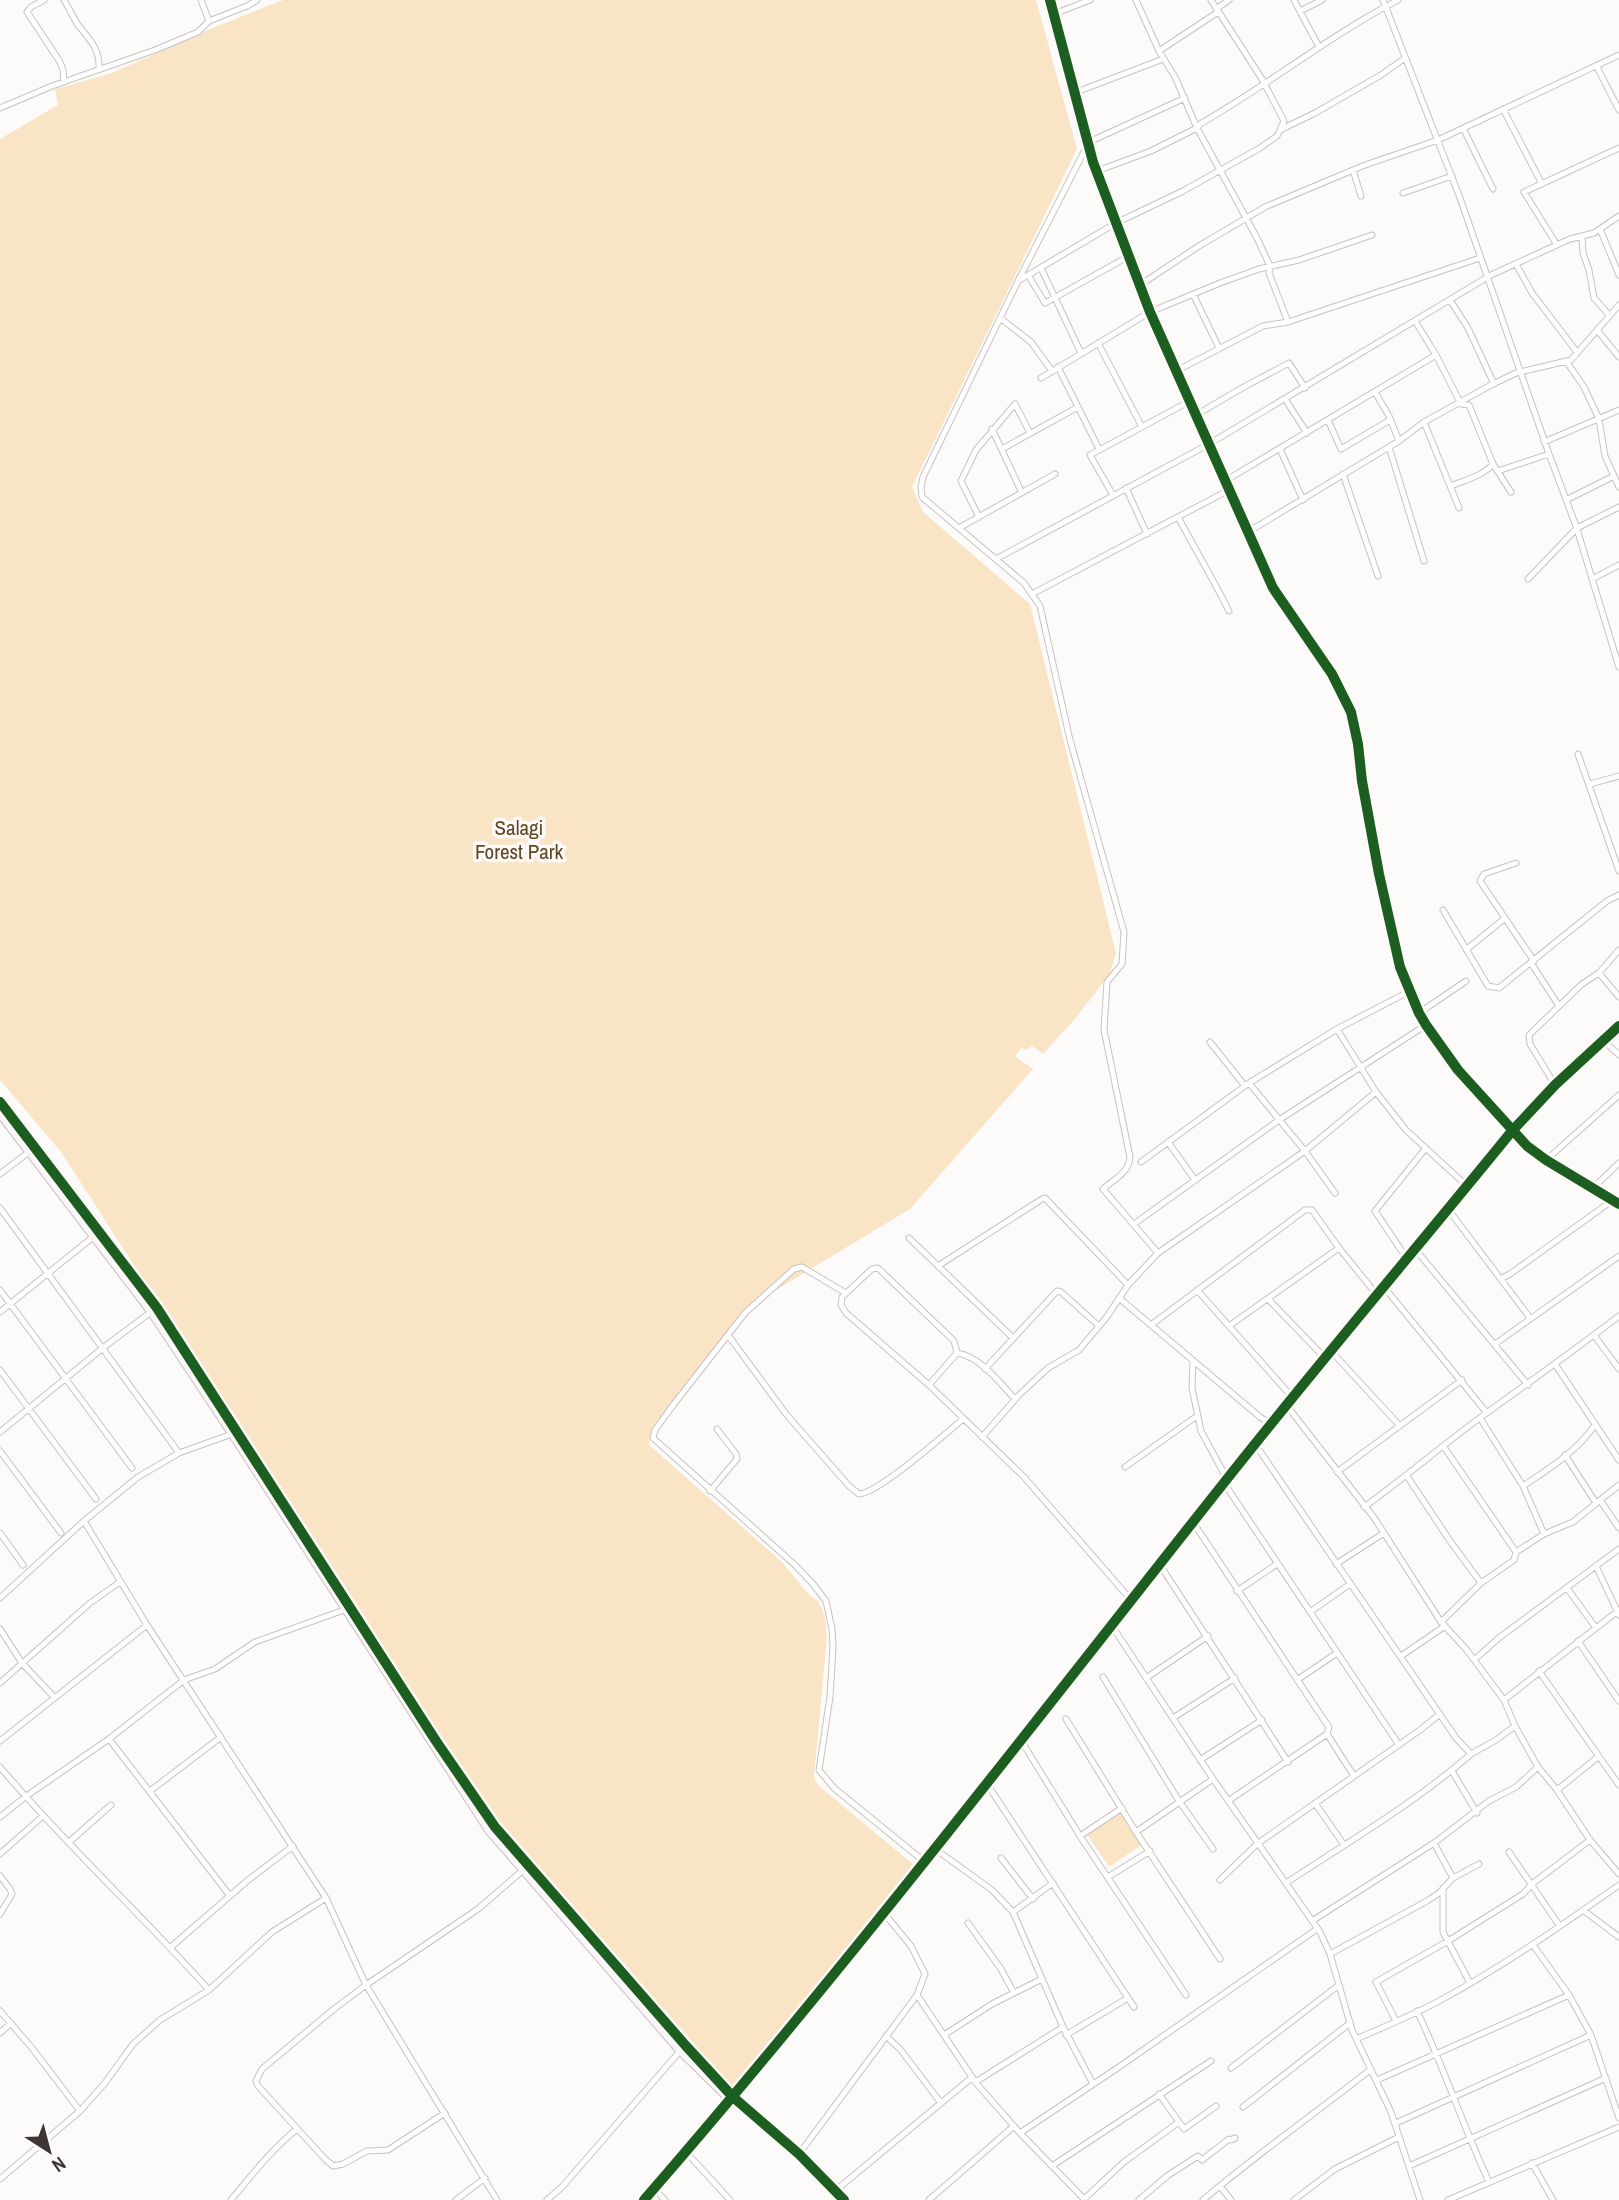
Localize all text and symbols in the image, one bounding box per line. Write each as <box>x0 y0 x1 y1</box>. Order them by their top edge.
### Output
park label: Salagi Forest Park <box>475 813 563 866</box>
north arrow <box>14 2116 84 2186</box>
text: N <box>47 2151 71 2179</box>

